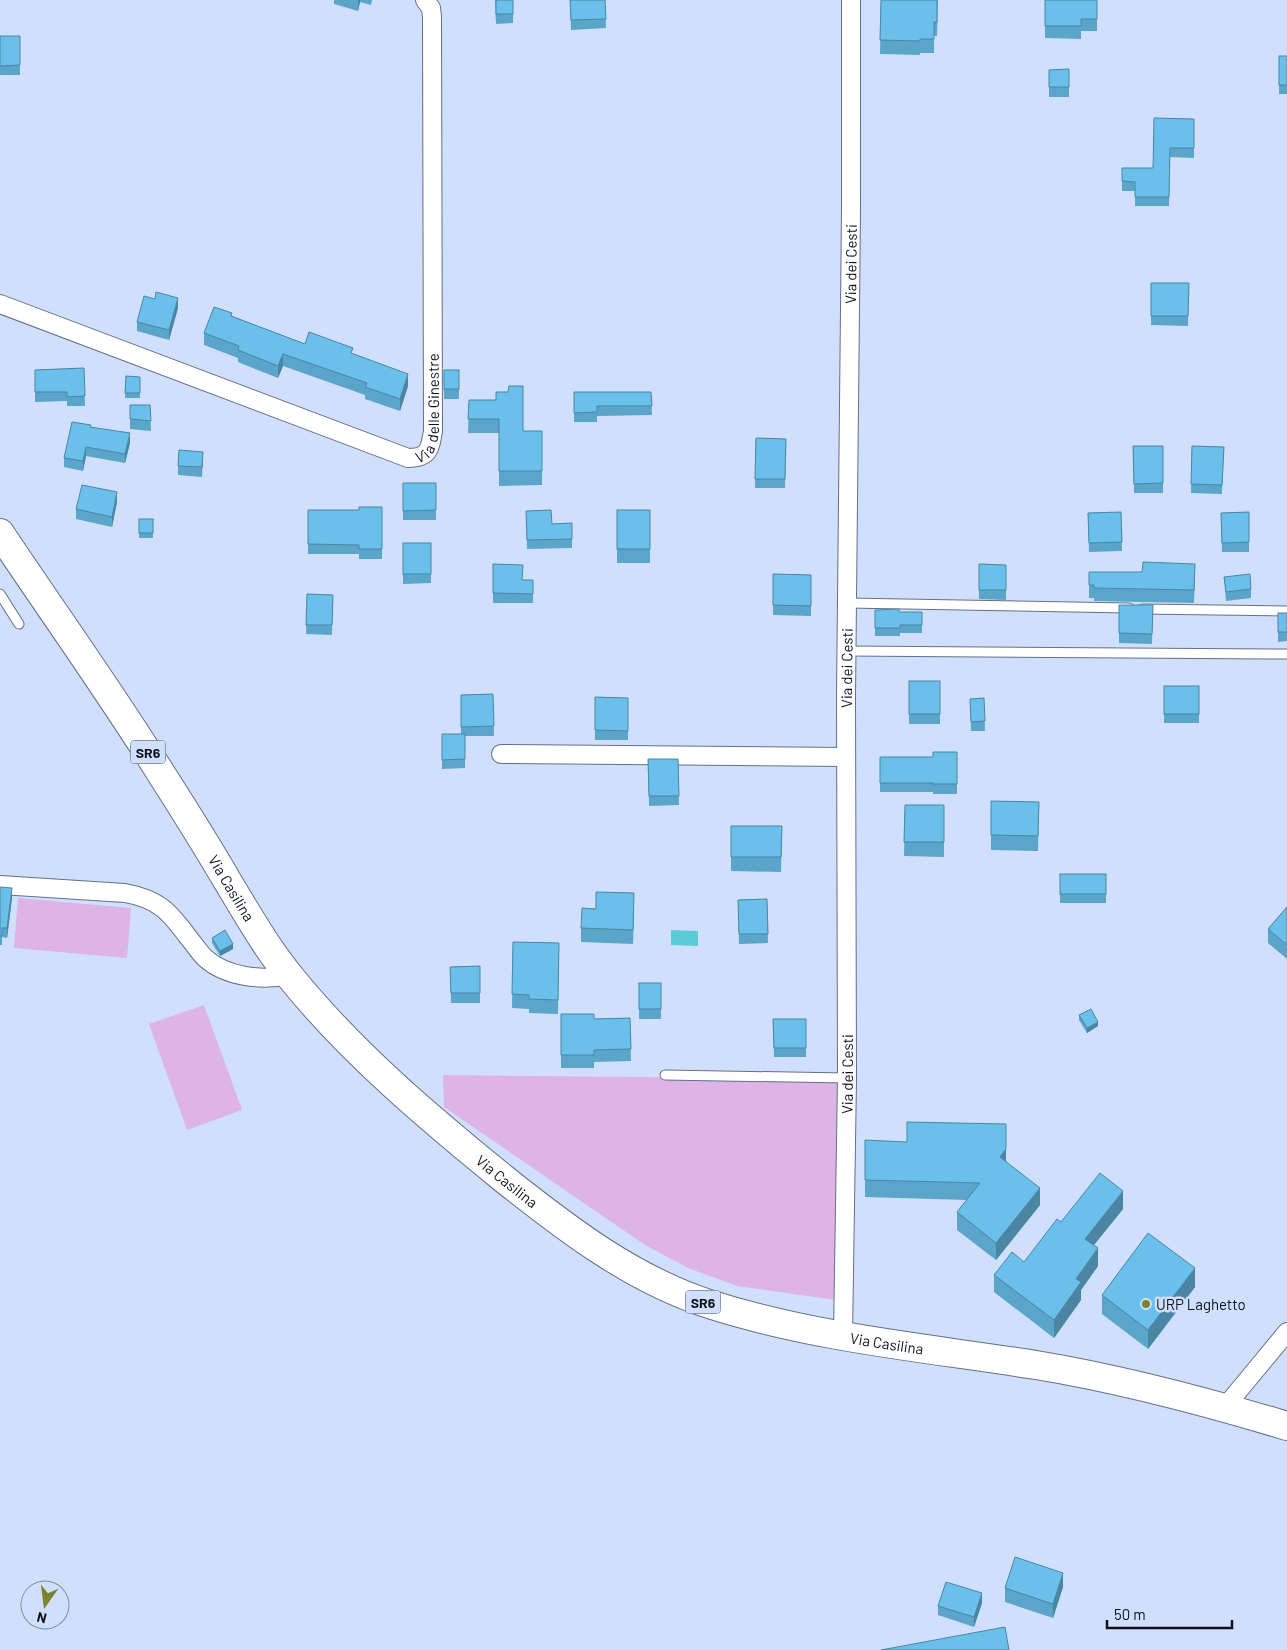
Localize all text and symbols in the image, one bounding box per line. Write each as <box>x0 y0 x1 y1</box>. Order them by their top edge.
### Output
street label: Via dei Cesti <box>841 224 860 304</box>
street label: Via delle Ginestre <box>413 353 442 466</box>
street label: Via dei Cesti <box>837 628 856 708</box>
road number: SR6 <box>130 740 166 764</box>
street label: Via Casilina <box>205 852 258 924</box>
street label: Via dei Cesti <box>837 1034 856 1114</box>
street label: Via Casilina <box>473 1151 542 1211</box>
road number: SR6 <box>686 1290 720 1314</box>
place label: URP Laghetto <box>1156 1295 1246 1313</box>
marker: URP Laghetto <box>1140 1298 1152 1310</box>
street label: Via Casilina <box>849 1328 925 1358</box>
north arrow <box>20 1580 70 1630</box>
scale bar <box>1107 1598 1232 1630</box>
text: 50 m <box>1114 1605 1146 1623</box>
text: N <box>35 1609 48 1627</box>

